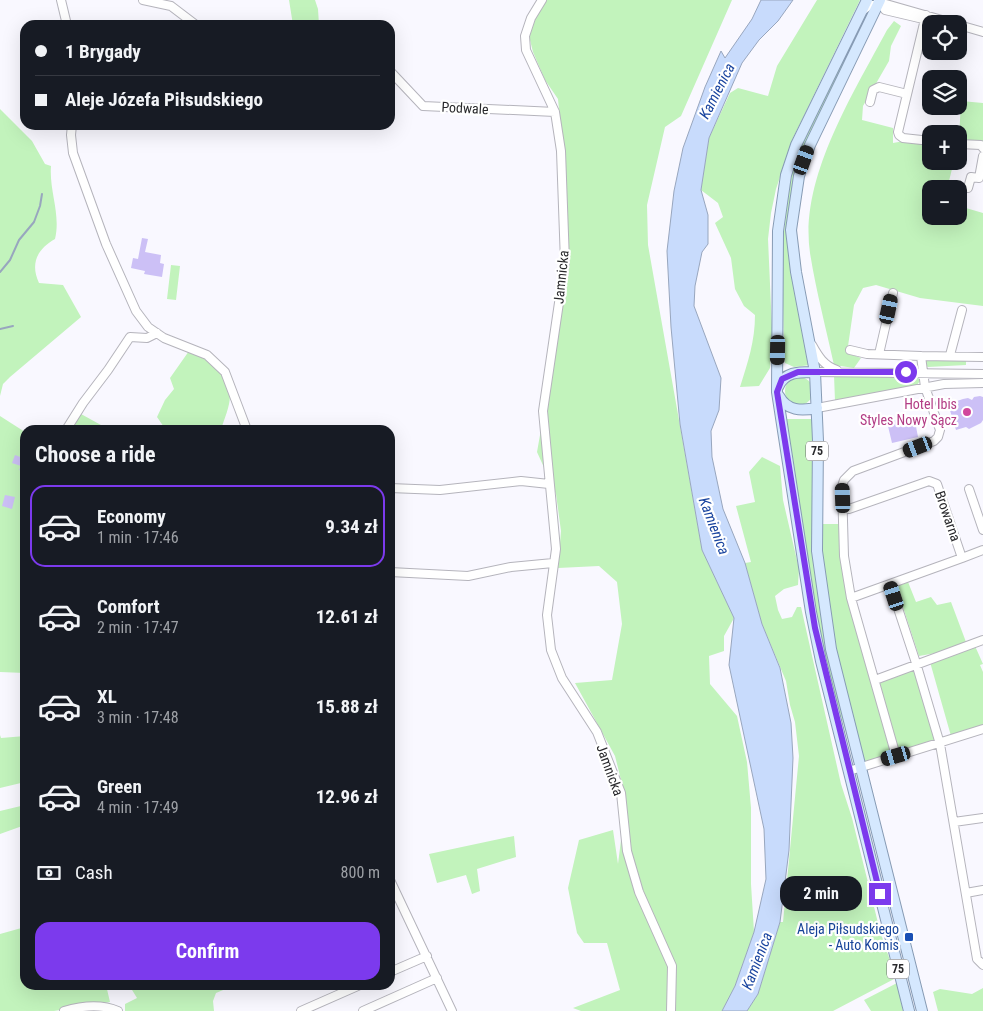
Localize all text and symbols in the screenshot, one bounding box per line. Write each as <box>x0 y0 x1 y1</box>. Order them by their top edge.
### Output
map controls <box>922 15 967 225</box>
button: locate <box>922 15 967 60</box>
text: 1 Brygady <box>65 40 141 63</box>
water label: Kamienica <box>695 60 739 122</box>
button: layers <box>922 70 967 115</box>
text: Aleje Józefa Piłsudskiego <box>65 88 263 111</box>
street label: Podwale <box>441 99 489 117</box>
button: + <box>922 125 967 170</box>
car <box>791 143 816 177</box>
button: − <box>922 180 967 225</box>
street label: Jamnicka <box>550 250 572 304</box>
car <box>878 293 899 325</box>
car <box>770 335 785 365</box>
route start <box>895 361 917 383</box>
place label: Hotel Ibis Styles Nowy Sącz <box>860 396 957 428</box>
marker: Hotel Ibis Styles Nowy Sącz <box>961 406 973 418</box>
car <box>901 435 934 459</box>
text: Choose a ride <box>35 442 156 467</box>
road number: 75 <box>806 442 828 461</box>
car <box>834 483 851 513</box>
street label: Browarna <box>932 489 964 543</box>
water label: Kamienica <box>695 495 733 557</box>
icon: car <box>37 504 82 549</box>
text: Economy <box>97 505 166 528</box>
text: 9.34 zł <box>325 515 378 538</box>
text: 1 min · 17:46 <box>97 528 179 547</box>
car <box>882 579 905 613</box>
icon: car <box>37 594 82 639</box>
text: Comfort <box>97 595 160 618</box>
text: 12.61 zł <box>316 605 378 628</box>
text: 2 min · 17:47 <box>97 618 179 637</box>
icon: car <box>37 684 82 729</box>
text: XL <box>97 685 117 708</box>
text: 15.88 zł <box>316 695 378 718</box>
text: 3 min · 17:48 <box>97 708 179 727</box>
street label: Jamnicka <box>593 742 627 798</box>
car <box>879 745 912 767</box>
icon: car <box>37 774 82 819</box>
text: Green <box>97 775 142 798</box>
text: 12.96 zł <box>316 785 378 808</box>
text: 4 min · 17:49 <box>97 798 179 817</box>
icon: cash <box>35 859 63 887</box>
text: Cash <box>75 861 113 884</box>
text: 800 m <box>341 863 380 882</box>
callout: 2 min <box>780 876 862 912</box>
route end <box>869 883 891 905</box>
text: 2 min <box>803 884 839 903</box>
place label: Aleja Piłsudskiego - Auto Komis <box>797 921 899 953</box>
button: Confirm <box>35 922 380 980</box>
water label: Kamienica <box>738 930 776 992</box>
marker: Aleja Piłsudskiego - Auto Komis <box>903 931 915 943</box>
road number: 75 <box>887 960 909 979</box>

